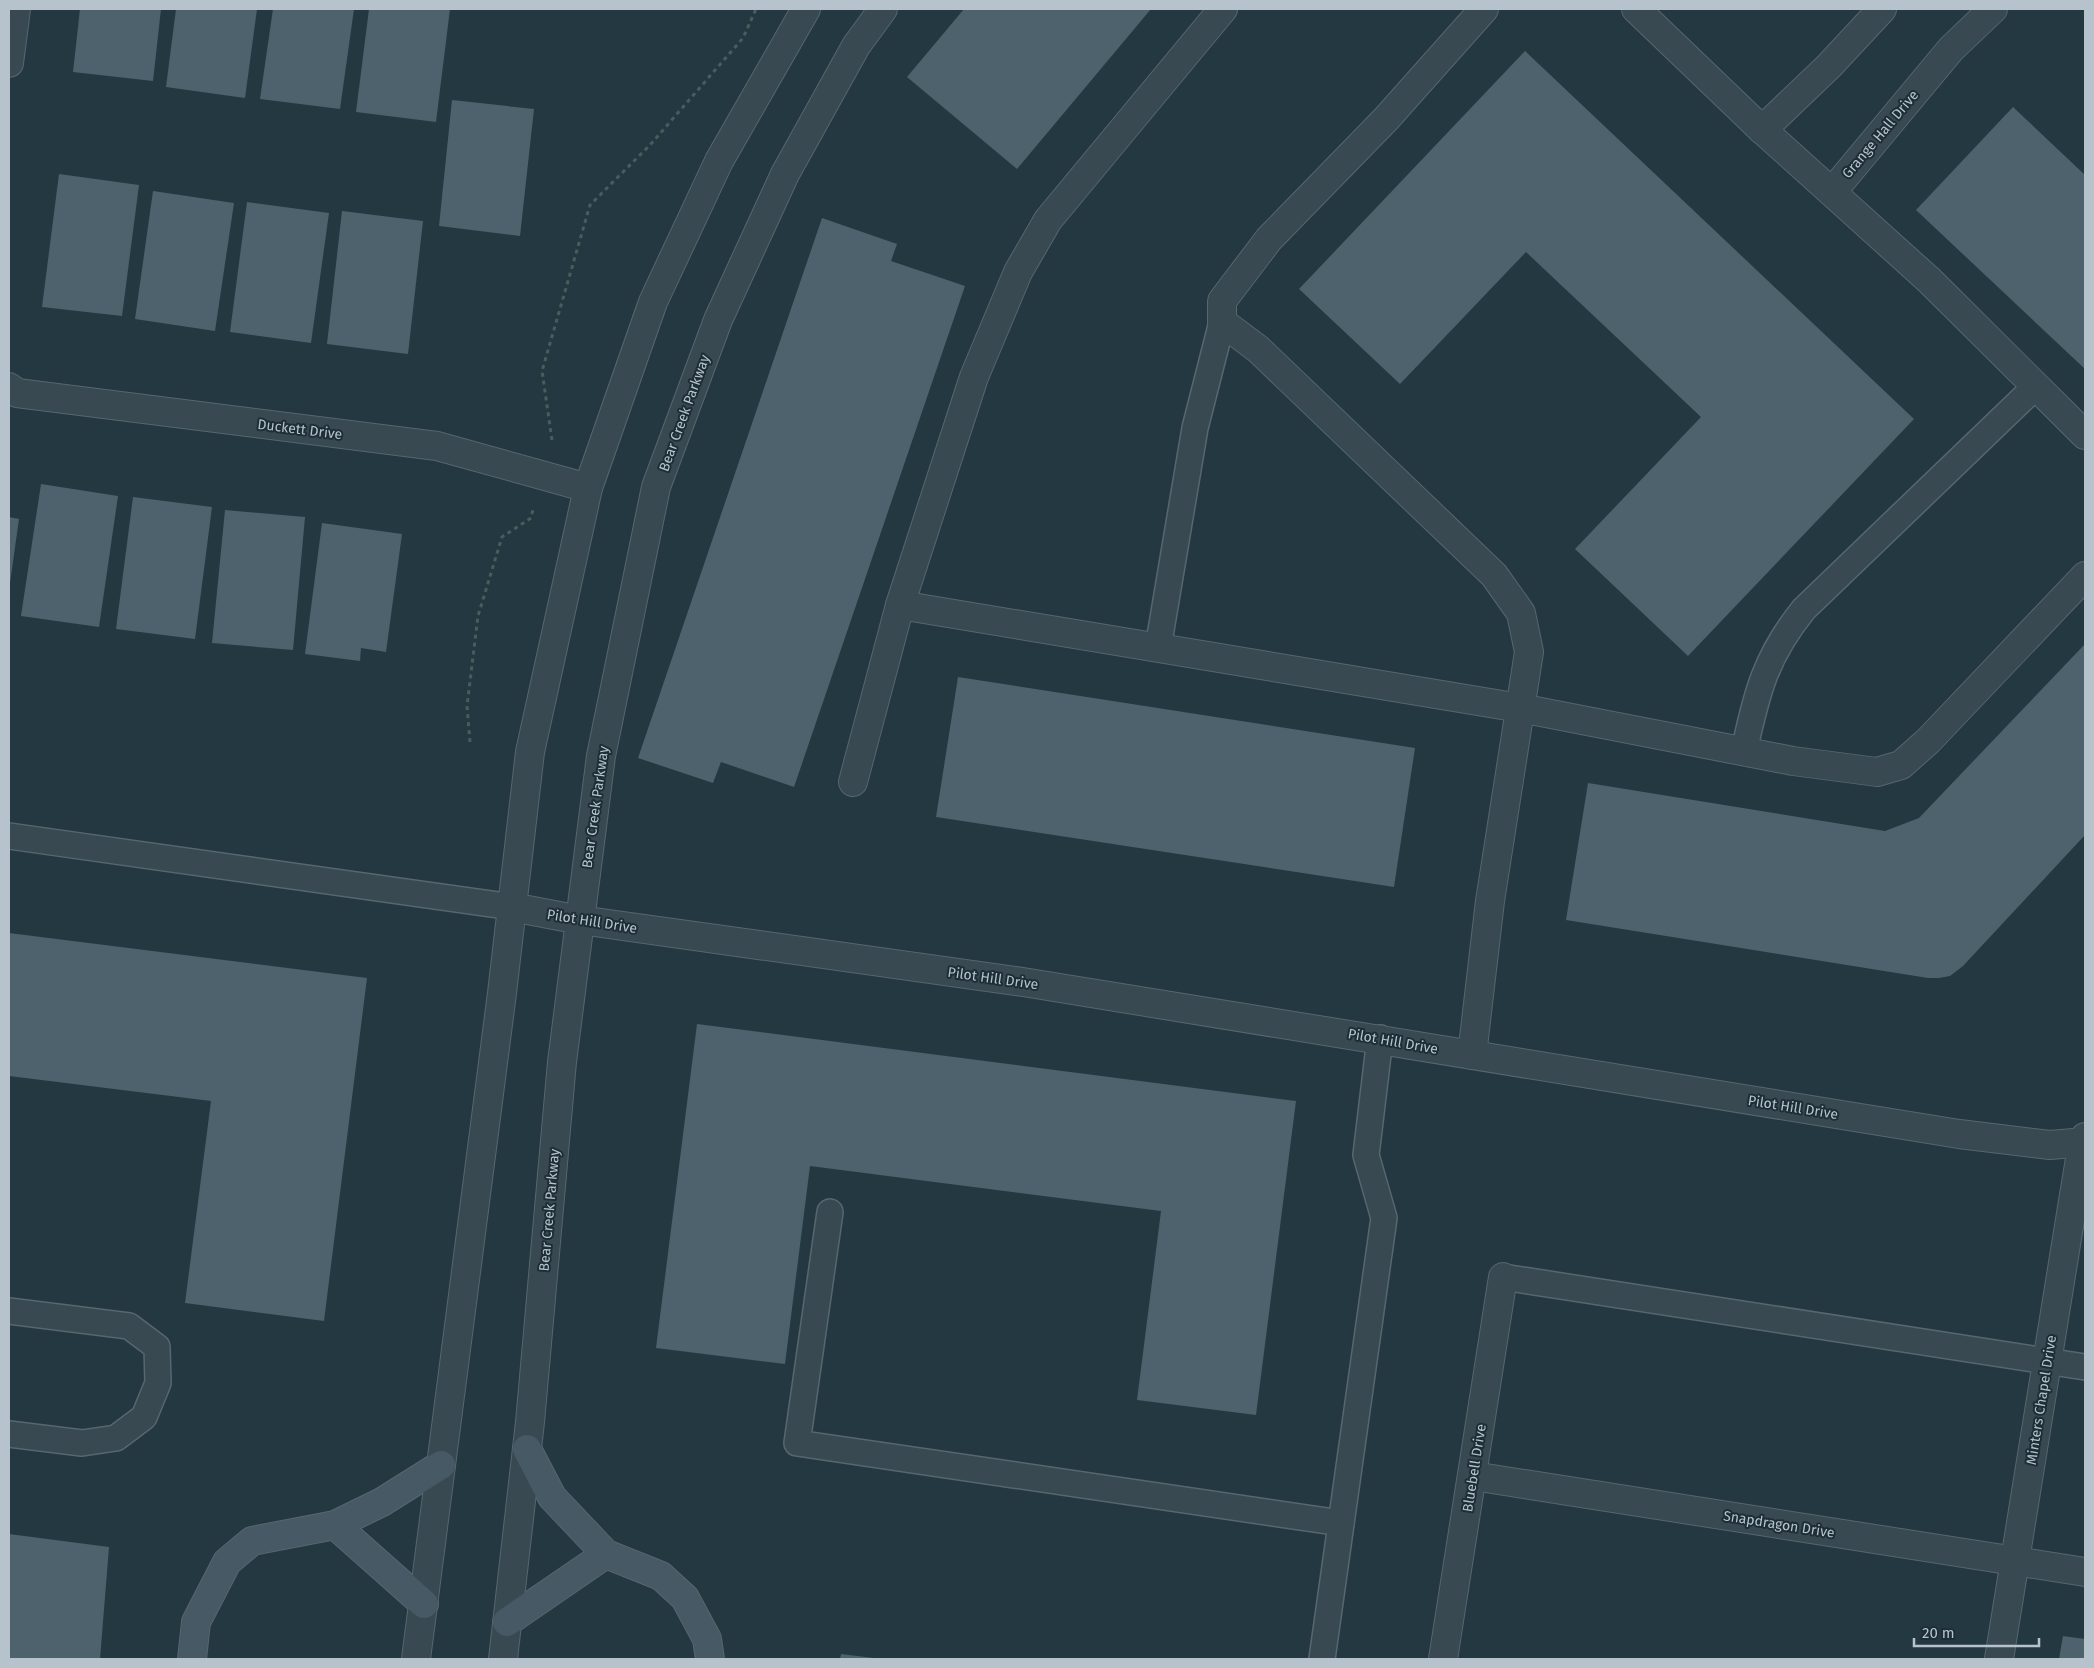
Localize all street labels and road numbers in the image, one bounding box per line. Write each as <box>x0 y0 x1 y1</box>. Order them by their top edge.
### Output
street label: Grange Hall Drive <box>1839 87 1922 182</box>
street label: Bear Creek Parkway <box>655 352 714 474</box>
street label: Duckett Drive <box>257 416 343 443</box>
street label: Bear Creek Parkway <box>579 745 613 869</box>
street label: Pilot Hill Drive <box>546 906 638 937</box>
street label: Pilot Hill Drive <box>947 964 1039 993</box>
street label: Pilot Hill Drive <box>1346 1025 1439 1058</box>
street label: Pilot Hill Drive <box>1747 1092 1839 1123</box>
street label: Bear Creek Parkway <box>536 1148 563 1272</box>
street label: Minters Chapel Drive <box>2023 1334 2060 1466</box>
street label: Bluebell Drive <box>1459 1423 1490 1513</box>
street label: Snapdragon Drive <box>1722 1507 1836 1542</box>

